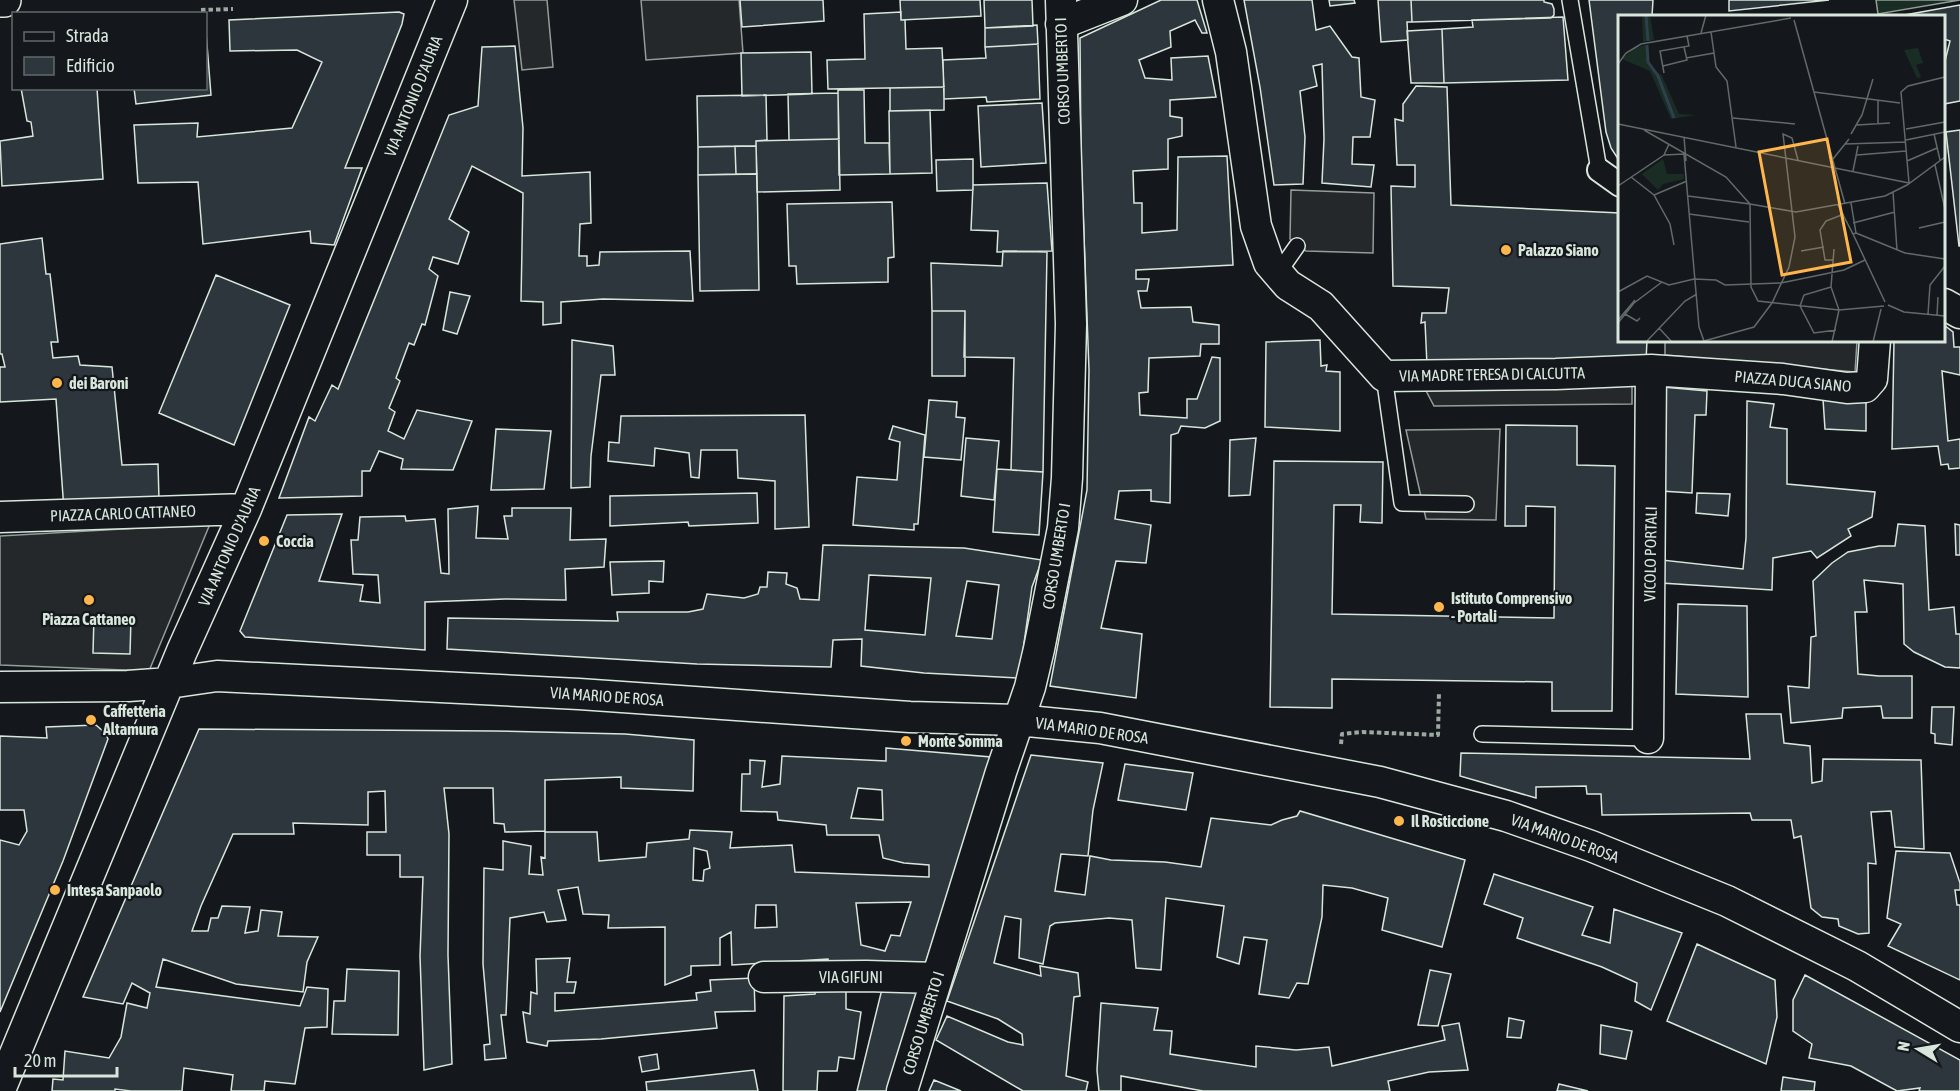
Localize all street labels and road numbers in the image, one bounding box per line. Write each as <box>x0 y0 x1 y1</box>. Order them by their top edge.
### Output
street label: CORSO UMBERTO I <box>1051 17 1073 125</box>
street label: VIA ANTONIO D'AURIA <box>380 33 446 159</box>
street label: VIA MADRE TERESA DI CALCUTTA <box>1399 363 1585 385</box>
street label: PIAZZA DUCA SIANO <box>1734 367 1852 395</box>
street label: VIA ANTONIO D'AURIA <box>195 483 264 609</box>
street label: PIAZZA CARLO CATTANEO <box>50 501 196 525</box>
street label: CORSO UMBERTO I <box>1039 502 1073 610</box>
street label: VICOLO PORTALI <box>1640 506 1660 602</box>
street label: VIA MARIO DE ROSA <box>550 683 665 709</box>
street label: VIA MARIO DE ROSA <box>1034 713 1150 747</box>
street label: VIA MARIO DE ROSA <box>1508 810 1622 866</box>
street label: VIA GIFUNI <box>819 968 883 986</box>
street label: CORSO UMBERTO I <box>899 969 947 1077</box>

